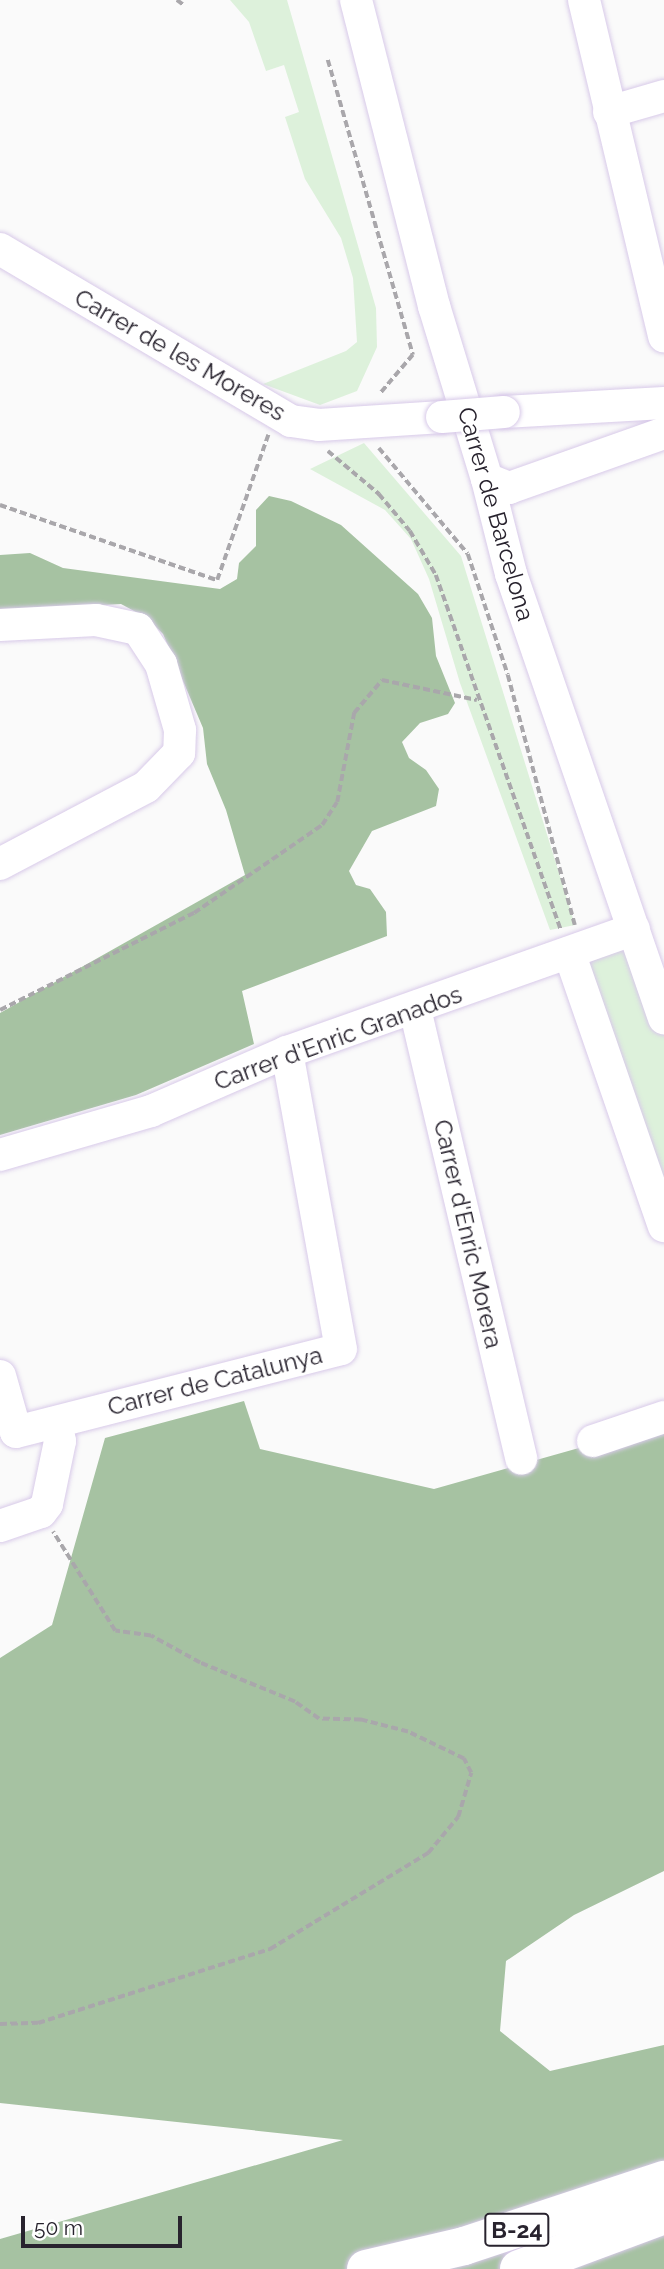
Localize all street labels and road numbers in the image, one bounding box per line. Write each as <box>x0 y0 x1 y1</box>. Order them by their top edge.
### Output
street label: Carrer de les Moreres <box>69 283 291 427</box>
street label: Carrer de Barcelona <box>452 403 540 625</box>
street label: Carrer d'Enric Granados <box>210 980 466 1096</box>
street label: Carrer d'Enric Morera <box>428 1117 508 1351</box>
street label: Carrer de Catalunya <box>104 1340 326 1422</box>
road number: B-24 <box>484 2210 550 2250</box>

